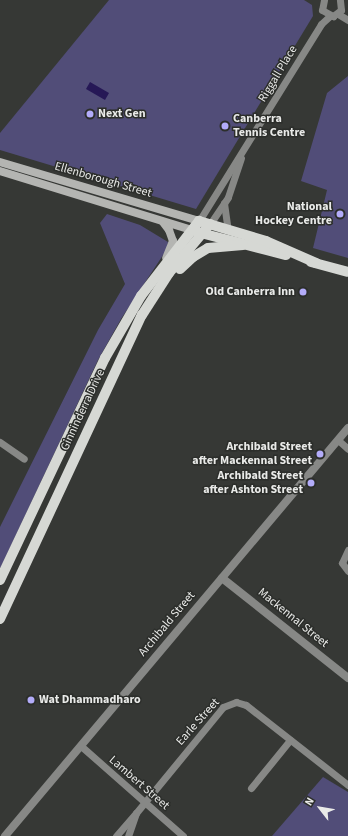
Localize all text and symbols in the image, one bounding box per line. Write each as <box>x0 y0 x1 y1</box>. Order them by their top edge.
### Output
street label: Riggall Place <box>256 43 300 105</box>
place label: Next Gen <box>98 107 146 121</box>
marker: Next Gen <box>85 109 95 119</box>
place label: Canberra Tennis Centre <box>233 112 305 140</box>
marker: Canberra Tennis Centre <box>220 121 230 131</box>
street label: Ellenborough Street <box>53 159 153 201</box>
place label: National Hockey Centre <box>255 200 332 228</box>
marker: National Hockey Centre <box>335 209 345 219</box>
place label: Old Canberra Inn <box>206 285 295 299</box>
marker: Old Canberra Inn <box>298 287 308 297</box>
street label: Ginninderra Drive <box>58 367 108 453</box>
place label: Archibald Street after Mackennal Street <box>192 440 312 468</box>
marker: Archibald Street after Mackennal Street <box>315 449 325 459</box>
place label: Archibald Street after Ashton Street <box>203 469 303 497</box>
marker: Archibald Street after Ashton Street <box>306 478 316 488</box>
street label: Mackennal Street <box>255 585 331 651</box>
street label: Archibald Street <box>136 589 198 659</box>
place label: Wat Dhammadharo <box>39 693 141 707</box>
marker: Wat Dhammadharo <box>26 695 36 705</box>
street label: Earle Street <box>173 696 223 748</box>
street label: Lambert Street <box>106 753 172 813</box>
north arrow <box>300 788 340 828</box>
text: N <box>301 795 318 809</box>

